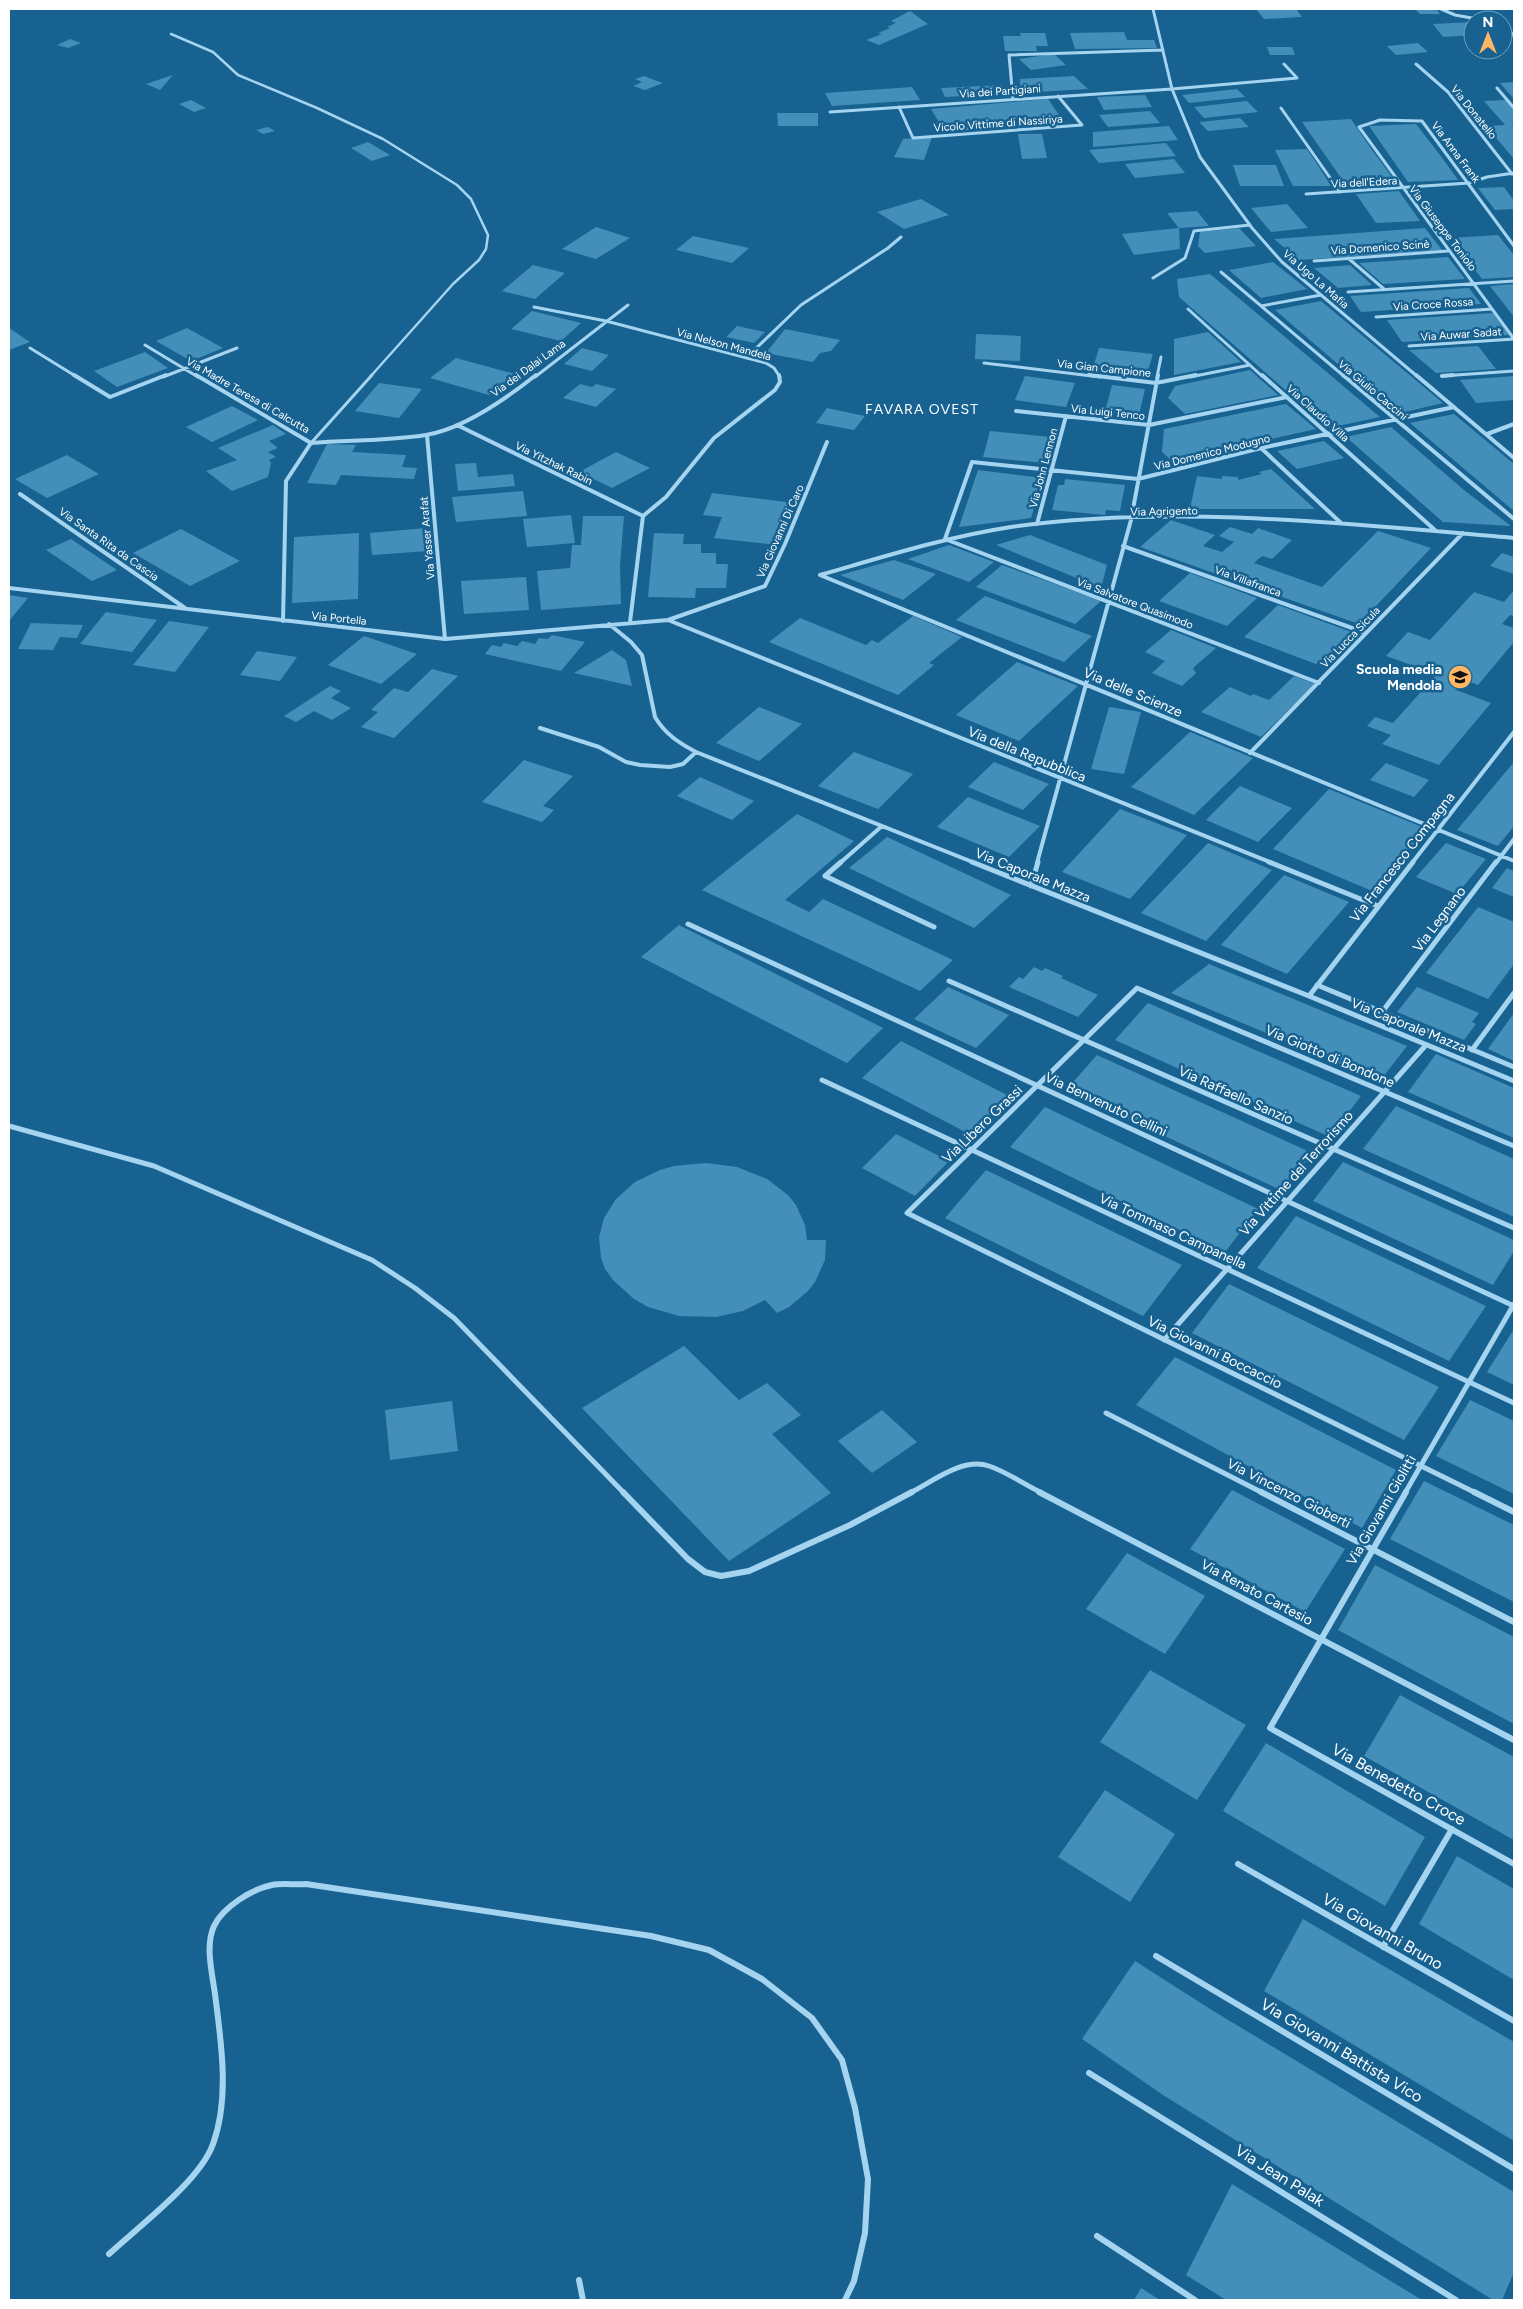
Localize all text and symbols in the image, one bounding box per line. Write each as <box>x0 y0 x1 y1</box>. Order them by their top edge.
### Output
north arrow <box>1463 10 1513 60</box>
text: N <box>1483 14 1493 31</box>
street label: Via dei Partigiani <box>959 82 1041 101</box>
street label: Via Donatello <box>1448 83 1499 142</box>
street label: Vicolo Vittime di Nassiriya <box>933 113 1063 134</box>
street label: Via Anna Frank <box>1428 119 1483 186</box>
street label: Via dell'Edera <box>1331 174 1397 191</box>
street label: Via Giuseppe Toniolo <box>1406 183 1479 274</box>
street label: Via Domenico Scinè <box>1330 238 1430 257</box>
street label: Via Ugo La Mafia <box>1280 247 1351 312</box>
street label: Via Croce Rossa <box>1393 295 1474 314</box>
street label: Via Auwar Sadat <box>1420 325 1502 344</box>
street label: Via Nelson Mandela <box>675 326 773 363</box>
street label: Via dei Dalai Lama <box>488 337 568 400</box>
street label: Via Madre Teresa di Calcutta <box>184 355 312 436</box>
street label: Via Gian Campione <box>1056 357 1152 380</box>
street label: Via Giulio Caccini <box>1335 358 1410 423</box>
street label: Via Claudio Villa <box>1284 382 1351 445</box>
district label: FAVARA OVEST <box>865 401 979 418</box>
street label: Via Luigi Tenco <box>1070 402 1146 423</box>
street label: Via John Lennon <box>1027 427 1060 509</box>
street label: Via Domenico Modugno <box>1153 432 1271 473</box>
street label: Via Yitzhak Rabin <box>513 439 595 488</box>
street label: Via Giovanni Di Caro <box>754 482 807 580</box>
street label: Via Yasser Arafat <box>417 496 438 580</box>
street label: Via Agrigento <box>1130 504 1198 519</box>
street label: Via Santa Rita da Cascia <box>56 505 161 584</box>
street label: Via Villafranca <box>1213 563 1283 600</box>
street label: Via Salvatore Quasimodo <box>1075 575 1195 632</box>
street label: Via Lucca Sicula <box>1318 604 1383 671</box>
street label: Via Portella <box>311 609 367 628</box>
place label: Scuola media Mendola <box>1356 661 1442 694</box>
street label: Via delle Scienze <box>1081 664 1185 721</box>
school or university icon: Scuola media Mendola <box>1447 664 1473 690</box>
street label: Via della Repubblica <box>965 723 1088 786</box>
street label: Via Francesco Compagna <box>1346 789 1458 926</box>
street label: Via Caporale Mazza <box>973 845 1093 906</box>
street label: Via Legnano <box>1409 883 1470 955</box>
street label: Via Caporale Mazza <box>1349 995 1469 1056</box>
street label: Via Giotto di Bondone <box>1263 1022 1397 1092</box>
street label: Via Raffaello Sanzio <box>1176 1062 1296 1128</box>
street label: Via Benvenuto Cellini <box>1042 1069 1170 1140</box>
street label: Via Libero Grassi <box>939 1082 1026 1167</box>
street label: Via Vittime del Terrorismo <box>1236 1107 1357 1239</box>
street label: Via Tommaso Campanella <box>1096 1190 1249 1273</box>
street label: Via Giovanni Boccaccio <box>1145 1312 1285 1392</box>
street label: Via Giovanni Giolitti <box>1343 1452 1420 1568</box>
street label: Via Vincenzo Gioberti <box>1224 1455 1354 1532</box>
street label: Via Renato Cartesio <box>1198 1556 1316 1629</box>
street label: Via Benedetto Croce <box>1329 1740 1469 1829</box>
street label: Via Giovanni Bruno <box>1319 1889 1446 1974</box>
street label: Via Giovanni Battista Vico <box>1257 1994 1426 2106</box>
street label: Via Jean Palak <box>1232 2140 1328 2211</box>

